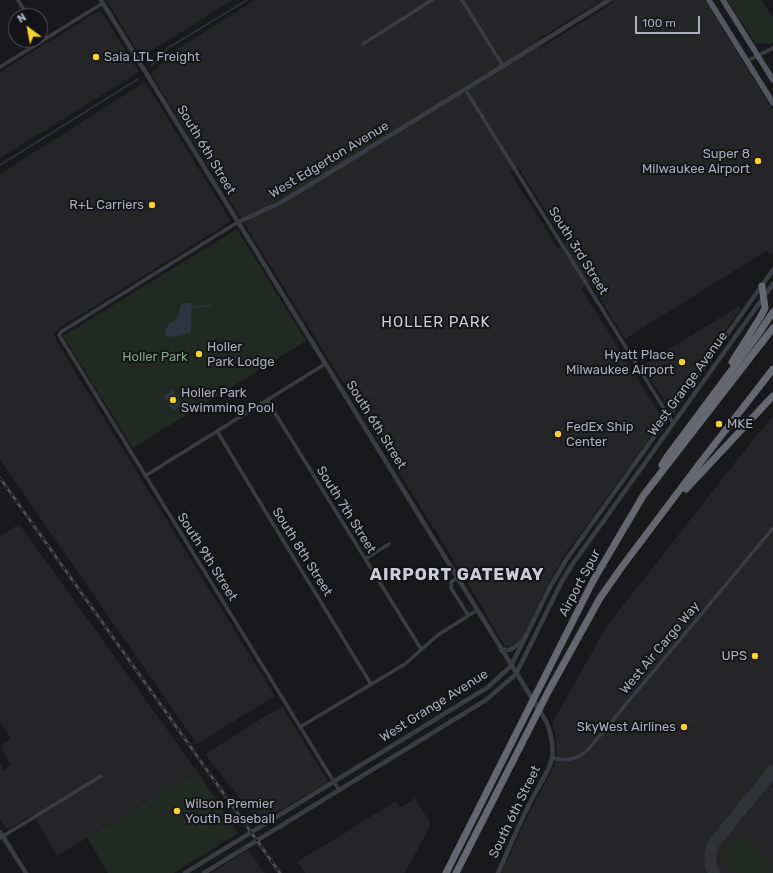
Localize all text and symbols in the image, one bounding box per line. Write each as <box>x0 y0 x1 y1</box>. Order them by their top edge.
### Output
north arrow <box>8 8 48 48</box>
scale bar <box>637 8 702 34</box>
text: N <box>15 11 29 26</box>
text: 100 m <box>642 16 676 30</box>
place label: Saia LTL Freight <box>104 49 200 65</box>
marker: Saia LTL Freight <box>91 52 101 62</box>
street label: South 6th Street <box>173 103 239 197</box>
street label: West Edgerton Avenue <box>266 118 392 202</box>
place label: Super 8 Milwaukee Airport <box>642 146 750 177</box>
marker: Super 8 Milwaukee Airport <box>753 156 763 166</box>
place label: R+L Carriers <box>69 197 144 213</box>
marker: R+L Carriers <box>147 200 157 210</box>
street label: South 3rd Street <box>545 204 611 298</box>
district label: HOLLER PARK <box>381 314 491 332</box>
street label: West Grange Avenue <box>645 329 731 439</box>
place label: Holler Park Lodge <box>207 339 275 370</box>
place label: Hyatt Place Milwaukee Airport <box>566 347 674 378</box>
park label: Holler Park <box>122 349 188 365</box>
marker: Holler Park Lodge <box>194 349 204 359</box>
marker: Hyatt Place Milwaukee Airport <box>677 357 687 367</box>
street label: South 6th Street <box>343 378 409 472</box>
place label: Holler Park Swimming Pool <box>181 385 274 416</box>
marker: Holler Park Swimming Pool <box>168 395 178 405</box>
place label: MKE <box>727 416 753 432</box>
place label: FedEx Ship Center <box>566 419 633 450</box>
marker: MKE <box>714 419 724 429</box>
marker: FedEx Ship Center <box>553 429 563 439</box>
street label: South 7th Street <box>313 463 379 557</box>
street label: South 8th Street <box>268 505 336 599</box>
street label: South 9th Street <box>174 510 240 604</box>
street label: Airport Spur <box>556 547 604 619</box>
district label: AIRPORT GATEWAY <box>370 565 544 585</box>
street label: West Air Cargo Way <box>617 599 703 697</box>
place label: UPS <box>721 648 747 664</box>
marker: UPS <box>750 651 760 661</box>
street label: West Grange Avenue <box>377 666 491 746</box>
place label: SkyWest Airlines <box>577 719 676 735</box>
marker: SkyWest Airlines <box>679 722 689 732</box>
street label: South 6th Street <box>486 763 544 861</box>
place label: Wilson Premier Youth Baseball <box>185 796 275 827</box>
marker: Wilson Premier Youth Baseball <box>172 806 182 816</box>

